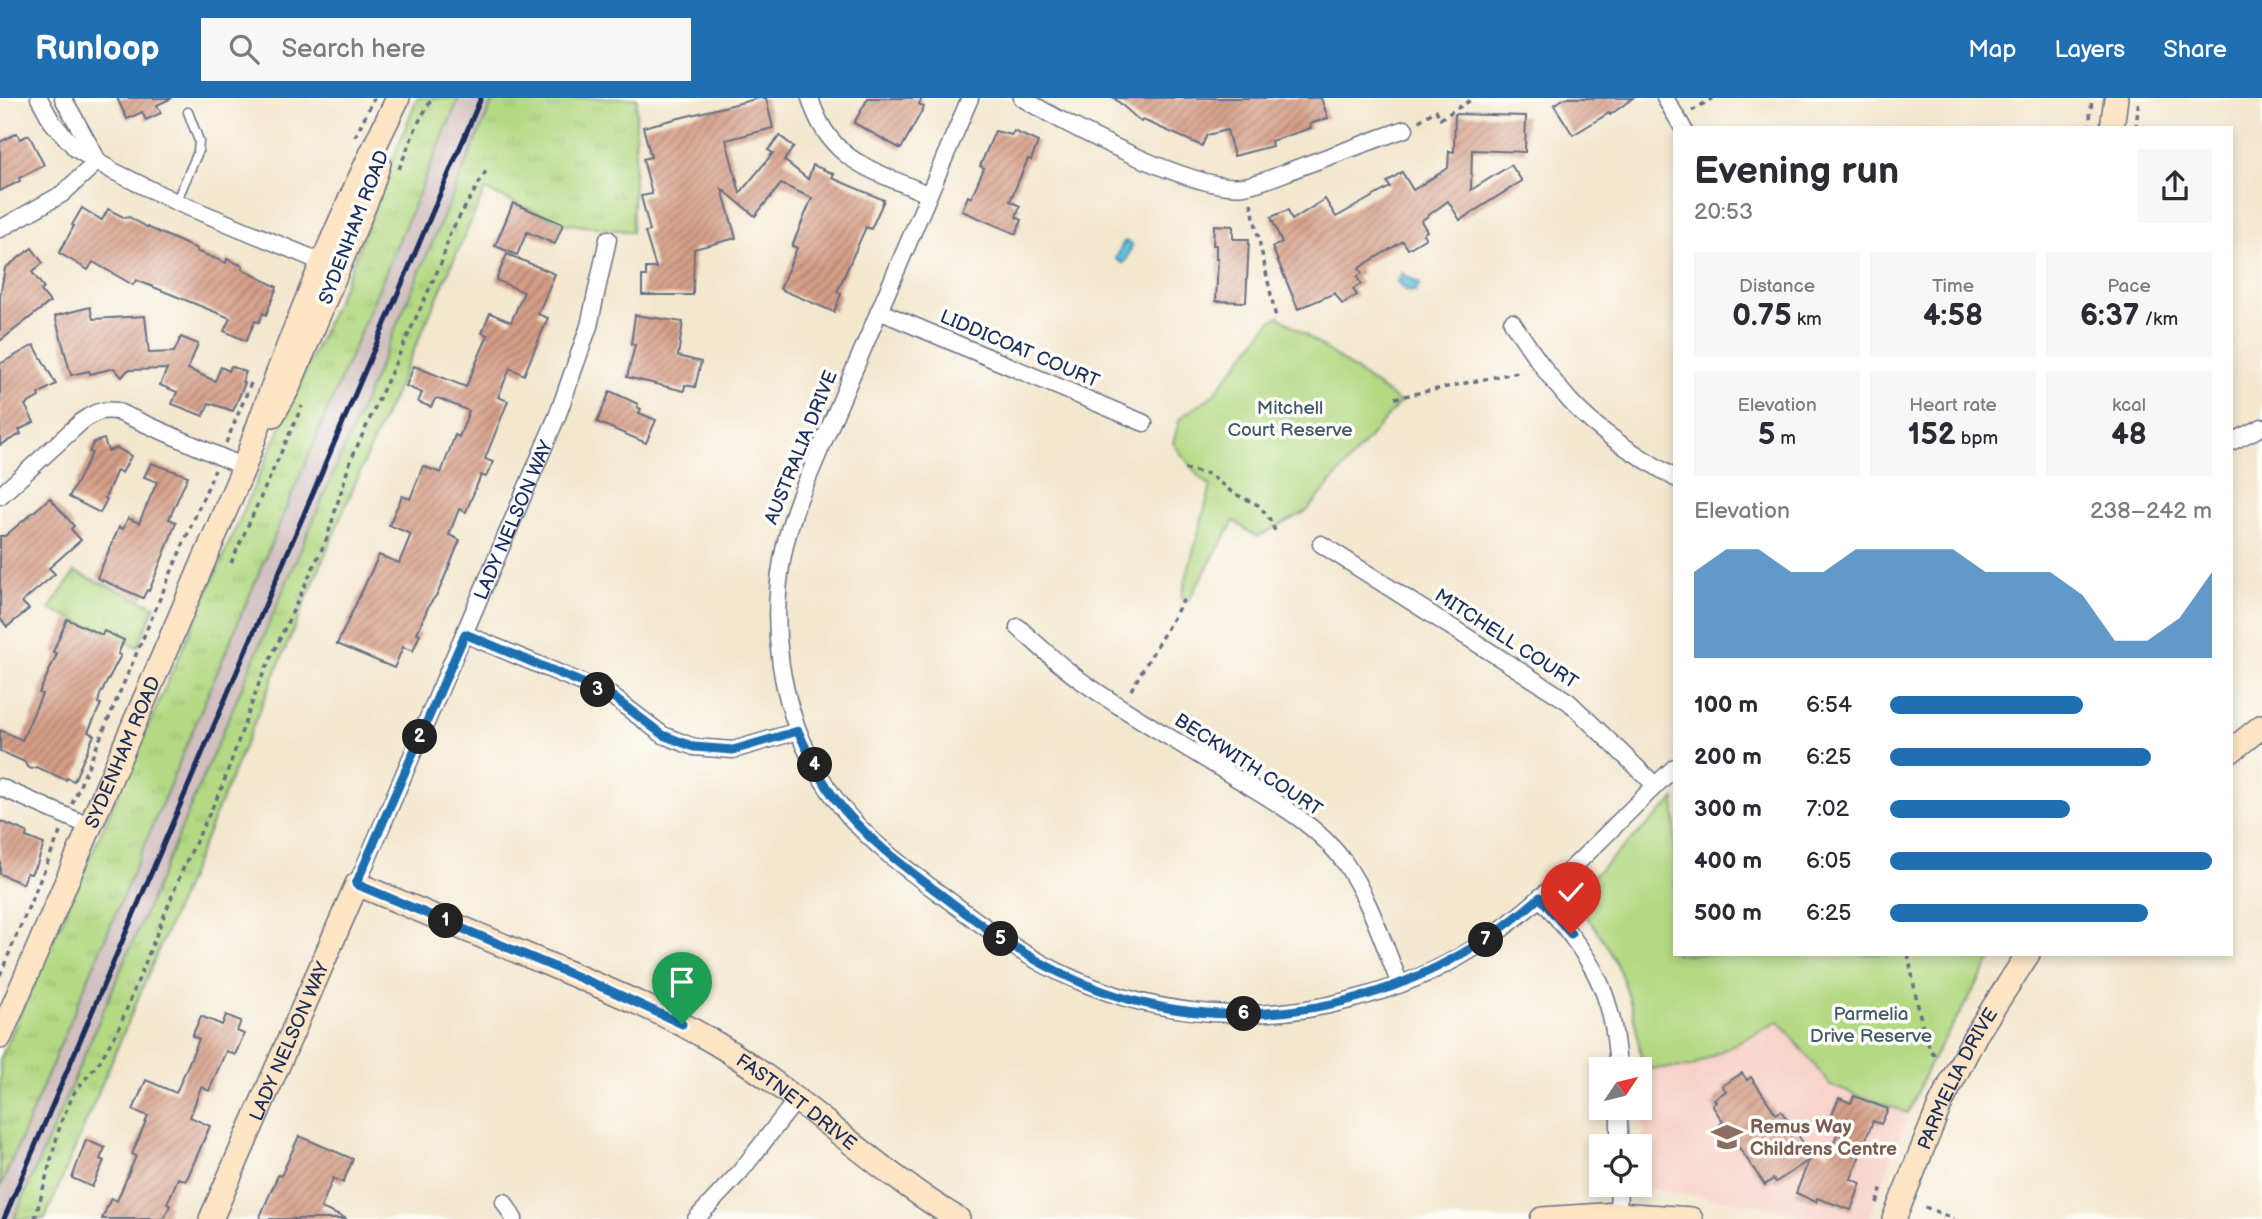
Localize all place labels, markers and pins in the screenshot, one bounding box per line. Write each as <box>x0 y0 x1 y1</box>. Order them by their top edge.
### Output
pin: 3 <box>580 672 616 708</box>
pin: 2 <box>402 720 438 754</box>
pin: 4 <box>798 748 832 782</box>
pin <box>1541 862 1601 934</box>
pin: 1 <box>428 904 464 938</box>
pin: 5 <box>984 922 1018 956</box>
pin: 7 <box>1468 922 1504 958</box>
pin <box>652 952 712 1024</box>
pin: 6 <box>1226 996 1262 1032</box>
place label: Remus Way Childrens Centre <box>1750 1116 1897 1161</box>
school or university icon: Remus Way Childrens Centre <box>1710 1120 1744 1154</box>

